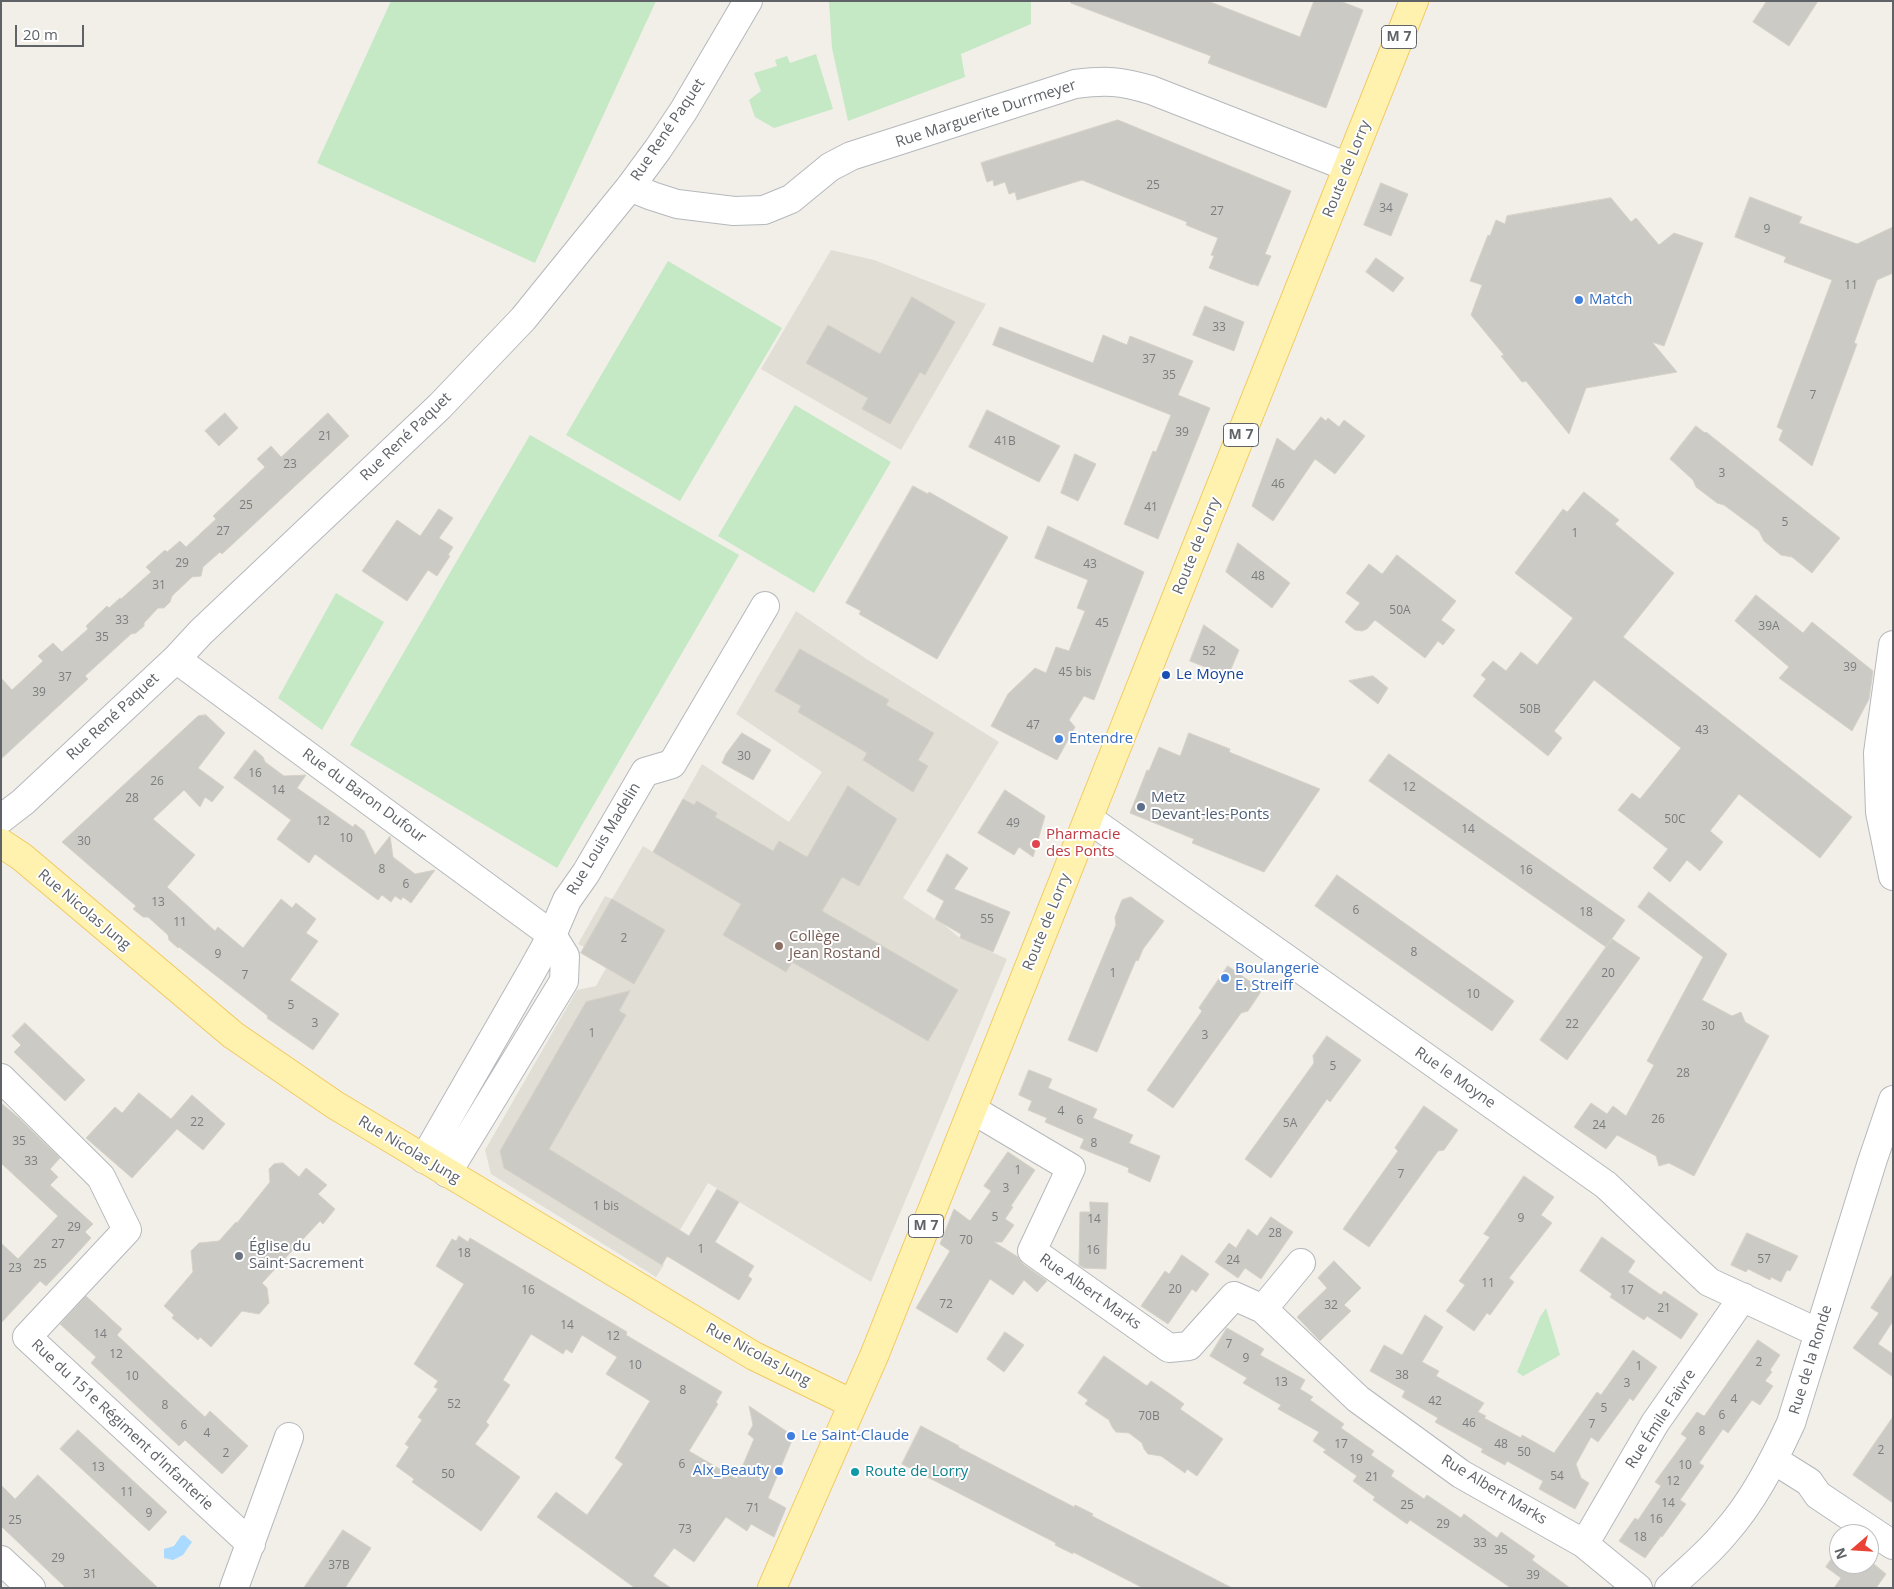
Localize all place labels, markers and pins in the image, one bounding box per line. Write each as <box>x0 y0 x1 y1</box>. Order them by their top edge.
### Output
place label: Match <box>1589 291 1633 309</box>
marker: Match <box>1573 294 1585 306</box>
place label: Le Moyne <box>1176 666 1244 684</box>
marker: Le Moyne <box>1160 669 1172 681</box>
place label: Entendre <box>1069 730 1133 748</box>
marker: Entendre <box>1053 733 1065 745</box>
place label: Metz Devant-les-Ponts <box>1151 789 1269 824</box>
marker: Metz Devant-les-Ponts <box>1135 801 1147 813</box>
place label: Pharmacie des Ponts <box>1046 826 1120 861</box>
marker: Pharmacie des Ponts <box>1030 838 1042 850</box>
place label: Collège Jean Rostand <box>789 928 880 963</box>
marker: Collège Jean Rostand <box>773 940 785 952</box>
place label: Boulangerie E. Streiff <box>1235 960 1319 995</box>
marker: Boulangerie E. Streiff <box>1219 972 1231 984</box>
place label: Église du Saint-Sacrement <box>249 1238 364 1273</box>
marker: Église du Saint-Sacrement <box>233 1250 245 1262</box>
place label: Le Saint-Claude <box>801 1427 909 1445</box>
marker: Le Saint-Claude <box>785 1430 797 1442</box>
place label: Alx_Beauty <box>693 1462 769 1480</box>
place label: Route de Lorry <box>865 1463 968 1481</box>
marker: Alx_Beauty <box>773 1465 785 1477</box>
marker: Route de Lorry <box>849 1466 861 1478</box>

